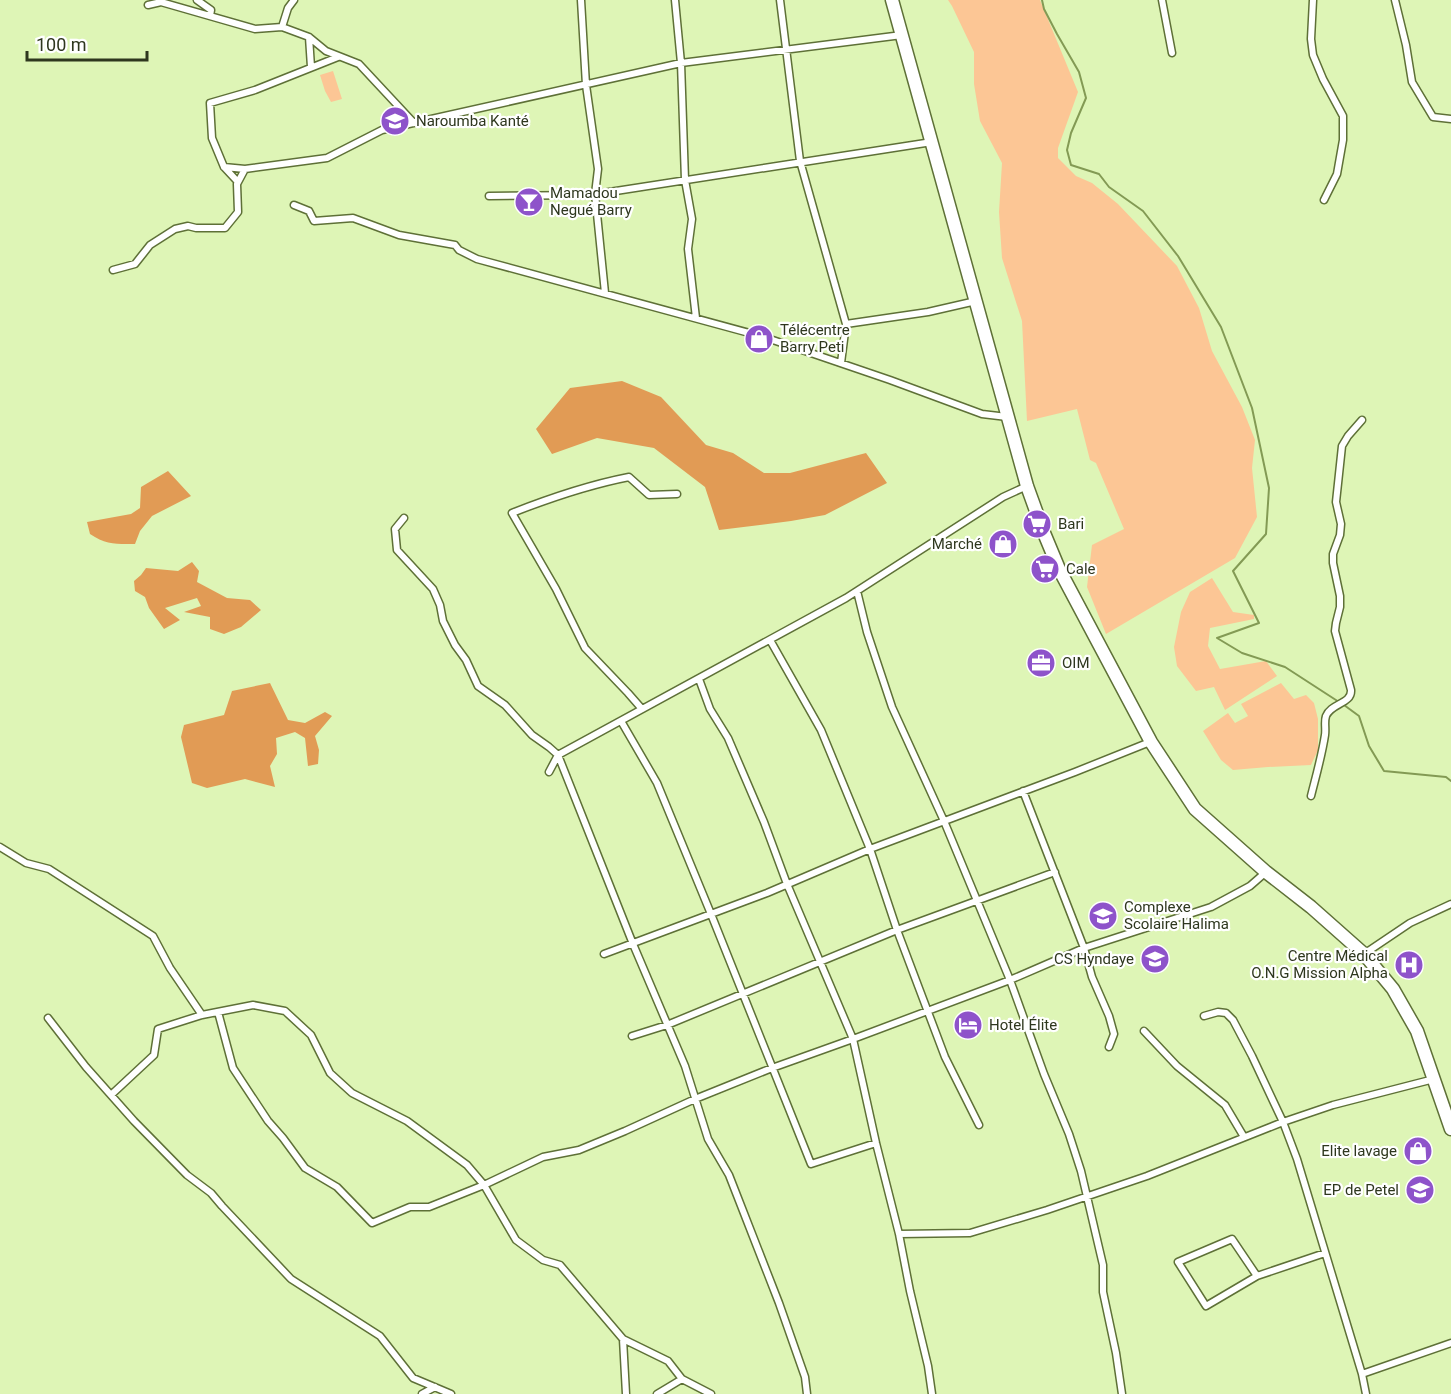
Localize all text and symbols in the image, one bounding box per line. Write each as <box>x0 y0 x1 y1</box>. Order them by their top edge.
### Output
scale bar <box>27 24 147 62</box>
text: 100 m <box>36 34 87 55</box>
school or university icon: Naroumba Kanté <box>379 105 411 137</box>
place label: Naroumba Kanté <box>416 112 529 130</box>
place label: Mamadou Negué Barry <box>550 184 632 219</box>
bar icon: Mamadou Negué Barry <box>513 186 545 218</box>
place label: Télécentre Barry Peti <box>780 321 850 356</box>
shop icon: Télécentre Barry Peti <box>743 323 775 355</box>
supermarket icon: Bari <box>1021 508 1053 540</box>
place label: Bari <box>1058 515 1084 533</box>
shop icon: Marché <box>987 528 1019 560</box>
place label: Marché <box>932 535 982 553</box>
supermarket icon: Cale <box>1029 553 1061 585</box>
place label: Cale <box>1066 560 1096 578</box>
office icon: OIM <box>1025 647 1057 679</box>
place label: OIM <box>1062 654 1090 672</box>
place label: Complexe Scolaire Halima <box>1124 898 1229 933</box>
school or university icon: Complexe Scolaire Halima <box>1087 900 1119 932</box>
school or university icon: CS Hyndaye <box>1139 943 1171 975</box>
place label: Centre Médical O.N.G Mission Alpha <box>1251 947 1388 982</box>
hospital icon: Centre Médical O.N.G Mission Alpha <box>1393 949 1425 981</box>
place label: CS Hyndaye <box>1054 950 1134 968</box>
hotel icon: Hotel Élite <box>952 1009 984 1041</box>
place label: Hotel Élite <box>989 1016 1057 1034</box>
shop icon: Elite lavage <box>1402 1135 1434 1167</box>
place label: Elite lavage <box>1321 1142 1397 1160</box>
school or university icon: EP de Petel <box>1404 1174 1436 1206</box>
place label: EP de Petel <box>1323 1181 1399 1199</box>

